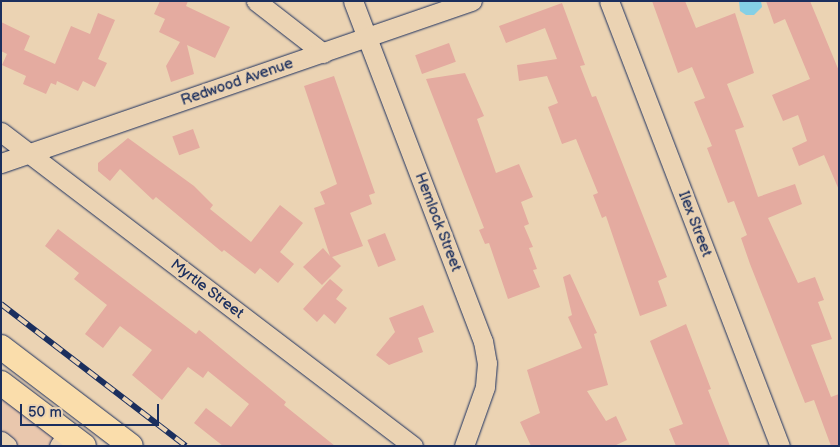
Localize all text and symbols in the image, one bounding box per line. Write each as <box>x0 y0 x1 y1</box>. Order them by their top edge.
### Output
street label: Redwood Avenue <box>178 54 296 110</box>
street label: Hemlock Street <box>411 170 465 274</box>
street label: Ilex Street <box>674 189 716 259</box>
street label: Myrtle Street <box>167 256 247 322</box>
scale bar <box>22 394 161 426</box>
text: 50 m <box>28 403 62 422</box>

